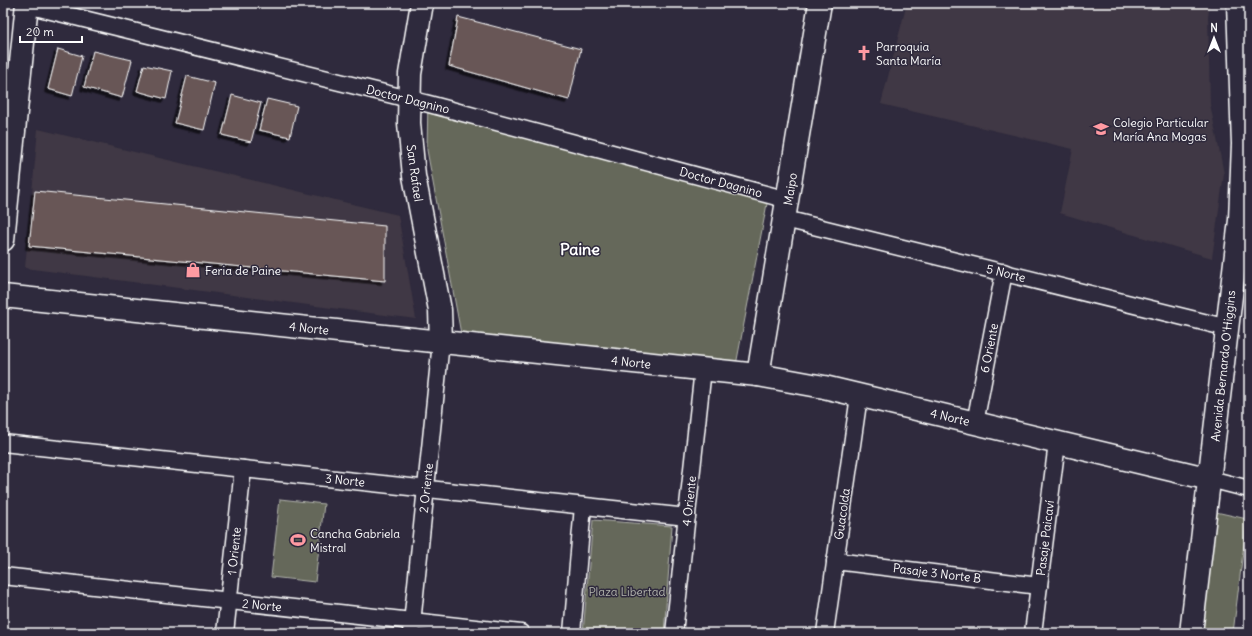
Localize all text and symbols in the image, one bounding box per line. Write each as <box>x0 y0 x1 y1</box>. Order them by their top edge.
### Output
scale bar <box>20 18 82 44</box>
north arrow <box>1194 18 1234 58</box>
text: N <box>1210 21 1218 35</box>
text: 20 m <box>26 24 54 39</box>
place label: Parroquia Santa María <box>876 39 941 68</box>
church icon: Parroquia Santa María <box>855 44 873 62</box>
street label: Doctor Dagnino <box>365 81 451 117</box>
place label: Colegio Particular María Ana Mogas <box>1113 115 1209 144</box>
school or university icon: Colegio Particular María Ana Mogas <box>1092 120 1110 138</box>
street label: San Rafael <box>404 144 426 202</box>
street label: Doctor Dagnino <box>678 164 764 200</box>
street label: Maipo <box>780 171 800 206</box>
district label: Paine <box>560 239 600 259</box>
shop icon: Feria de Paine <box>184 261 202 279</box>
street label: 5 Norte <box>985 261 1027 285</box>
place label: Feria de Paine <box>205 263 281 278</box>
street label: Avenida Bernardo O'Higgins <box>1208 290 1238 442</box>
street label: 4 Norte <box>288 318 330 338</box>
street label: 6 Oriente <box>977 322 1001 374</box>
street label: 4 Norte <box>610 352 652 372</box>
street label: 4 Norte <box>929 405 971 429</box>
street label: 2 Oriente <box>416 462 436 514</box>
street label: 3 Norte <box>324 470 366 490</box>
street label: 4 Oriente <box>679 475 699 527</box>
street label: Guacolda <box>831 487 853 541</box>
street label: Pasaje Paicaví <box>1033 499 1057 577</box>
street label: 1 Oriente <box>224 526 244 576</box>
place label: Cancha Gabriela Mistral <box>310 526 400 555</box>
sports icon: Cancha Gabriela Mistral <box>289 531 307 549</box>
street label: Pasaje 3 Norte B <box>892 560 982 586</box>
park label: Plaza Libertad <box>588 584 666 599</box>
street label: 2 Norte <box>242 595 282 615</box>

